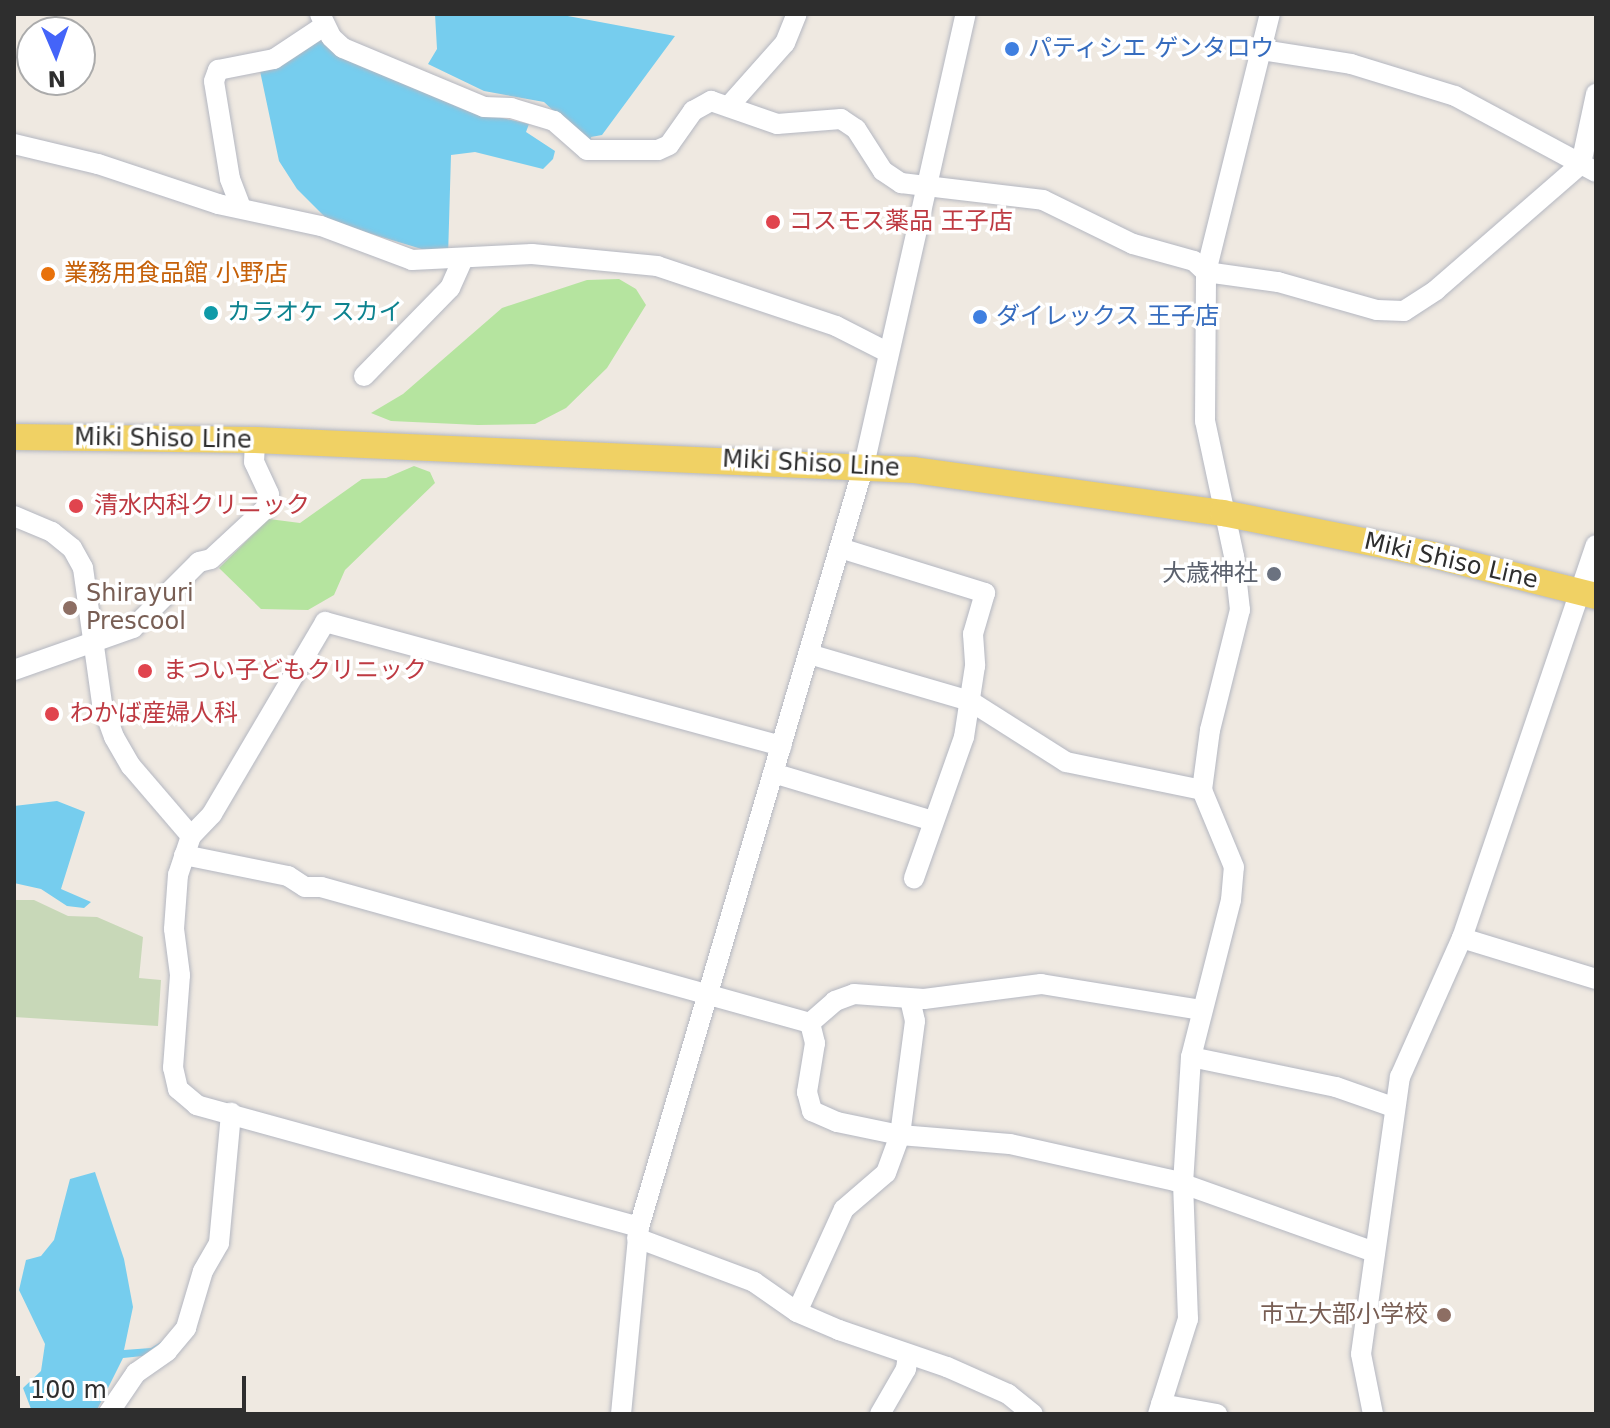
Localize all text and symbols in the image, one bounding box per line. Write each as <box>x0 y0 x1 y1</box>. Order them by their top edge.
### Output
north arrow <box>16 16 96 96</box>
place label: パティシエ ゲンタロウ <box>1028 35 1276 63</box>
marker: パティシエ ゲンタロウ <box>1003 40 1021 58</box>
text: N <box>47 66 66 91</box>
place label: コスモス薬品 王子店 <box>789 208 1013 236</box>
marker: コスモス薬品 王子店 <box>764 213 782 231</box>
place label: 業務用食品館 小野店 <box>64 260 288 288</box>
marker: 業務用食品館 小野店 <box>39 265 57 283</box>
place label: カラオケ スカイ <box>227 299 403 327</box>
place label: ダイレックス 王子店 <box>996 303 1220 331</box>
marker: カラオケ スカイ <box>202 304 220 322</box>
marker: ダイレックス 王子店 <box>971 308 989 326</box>
street label: Miki Shiso Line <box>74 423 252 455</box>
street label: Miki Shiso Line <box>722 445 900 483</box>
place label: 清水内科クリニック <box>94 492 310 520</box>
marker: 清水内科クリニック <box>65 495 87 517</box>
street label: Miki Shiso Line <box>1361 527 1541 595</box>
place label: 大歳神社 <box>1162 560 1258 588</box>
marker: 大歳神社 <box>1265 565 1283 583</box>
place label: Shirayuri Prescool <box>86 580 194 636</box>
marker: Shirayuri Prescool <box>61 599 79 617</box>
place label: まつい子どもクリニック <box>163 657 427 685</box>
marker: まつい子どもクリニック <box>134 660 156 682</box>
place label: わかば産婦人科 <box>70 700 238 728</box>
marker: わかば産婦人科 <box>41 703 63 725</box>
place label: 市立大部小学校 <box>1260 1301 1428 1329</box>
marker: 市立大部小学校 <box>1435 1306 1453 1324</box>
scale bar <box>20 1360 250 1410</box>
text: 100 m <box>30 1376 107 1404</box>

